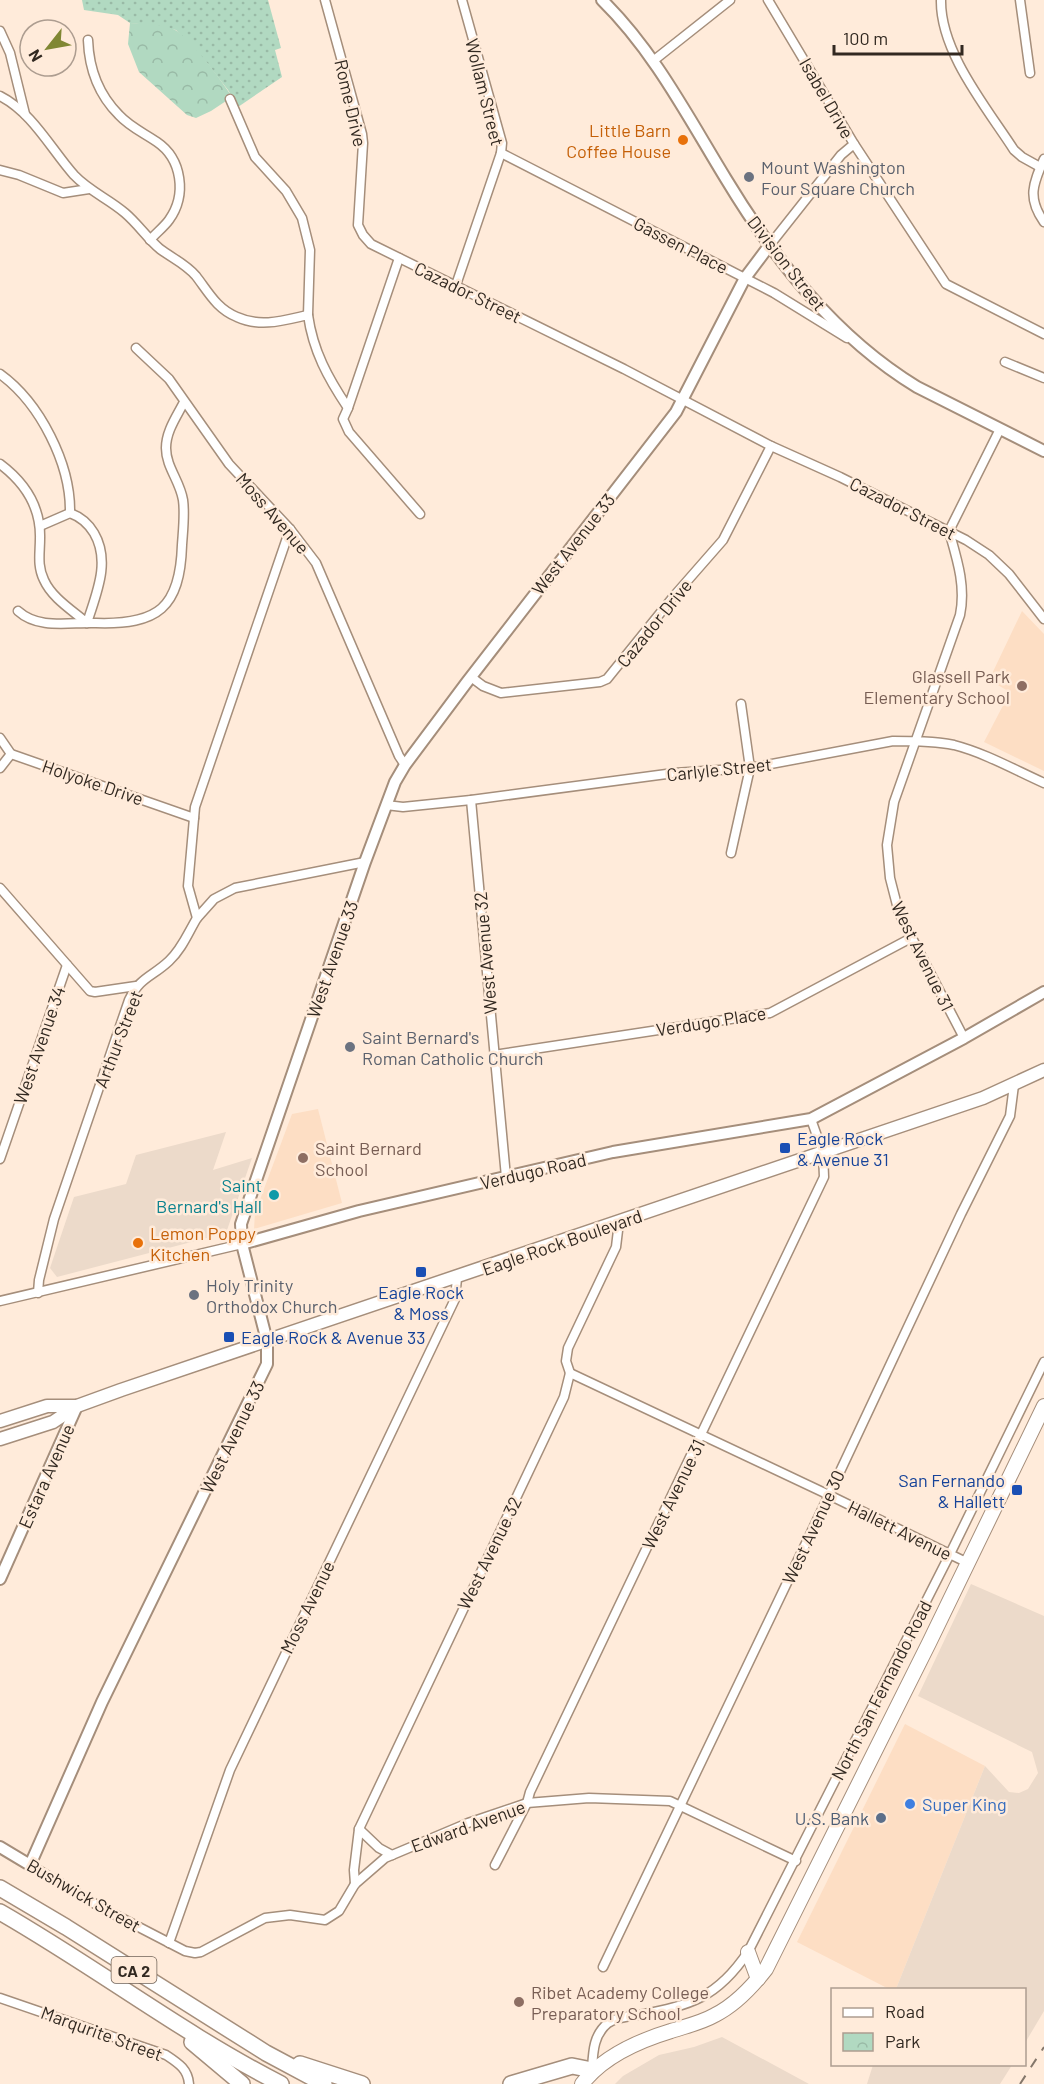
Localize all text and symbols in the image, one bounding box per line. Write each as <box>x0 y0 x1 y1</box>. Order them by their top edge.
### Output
north arrow <box>18 18 78 78</box>
scale bar <box>834 18 962 56</box>
text: 100 m <box>843 27 888 49</box>
street label: Wollam Street <box>461 36 509 148</box>
text: N <box>24 47 46 65</box>
street label: Isabel Drive <box>795 54 859 142</box>
street label: Rome Drive <box>330 57 372 149</box>
place label: Little Barn Coffee House <box>566 119 671 162</box>
marker: Little Barn Coffee House <box>676 133 690 147</box>
place label: Mount Washington Four Square Church <box>761 156 915 199</box>
marker: Mount Washington Four Square Church <box>742 170 756 184</box>
street label: Division Street <box>743 211 831 315</box>
street label: Gassen Place <box>630 212 732 278</box>
street label: Cazador Street <box>411 257 525 327</box>
street label: Moss Avenue <box>232 468 314 558</box>
street label: Cazador Street <box>846 472 960 544</box>
street label: West Avenue 33 <box>527 489 619 599</box>
street label: Cazador Drive <box>612 574 696 672</box>
place label: Glassell Park Elementary School <box>863 665 1010 708</box>
marker: Glassell Park Elementary School <box>1015 679 1029 693</box>
street label: Carlyle Street <box>665 753 773 785</box>
street label: Holyoke Drive <box>40 754 146 810</box>
street label: West Avenue 32 <box>469 891 501 1015</box>
street label: West Avenue 33 <box>302 898 362 1020</box>
street label: West Avenue 31 <box>887 898 959 1014</box>
street label: West Avenue 34 <box>9 983 69 1107</box>
street label: Arthur Street <box>89 987 147 1091</box>
street label: Verdugo Place <box>654 1001 768 1041</box>
place label: Saint Bernard's Roman Catholic Church <box>362 1026 544 1069</box>
marker: Saint Bernard's Roman Catholic Church <box>343 1040 357 1054</box>
place label: Eagle Rock & Avenue 31 <box>797 1127 889 1170</box>
place label: Saint Bernard School <box>315 1137 422 1180</box>
marker: Eagle Rock & Avenue 31 <box>778 1141 792 1155</box>
street label: Verdugo Road <box>478 1148 588 1194</box>
marker: Saint Bernard School <box>296 1151 310 1165</box>
place label: Saint Bernard's Hall <box>156 1174 262 1217</box>
marker: Saint Bernard's Hall <box>267 1188 281 1202</box>
street label: Eagle Rock Boulevard <box>479 1204 645 1280</box>
place label: Lemon Poppy Kitchen <box>150 1222 256 1265</box>
marker: Lemon Poppy Kitchen <box>131 1236 145 1250</box>
marker: Eagle Rock & Moss <box>414 1265 428 1279</box>
place label: Holy Trinity Orthodox Church <box>206 1274 337 1317</box>
place label: Eagle Rock & Moss <box>378 1281 464 1324</box>
marker: Holy Trinity Orthodox Church <box>187 1288 201 1302</box>
place label: Eagle Rock & Avenue 33 <box>241 1326 426 1348</box>
marker: Eagle Rock & Avenue 33 <box>222 1330 236 1344</box>
street label: West Avenue 33 <box>195 1377 269 1497</box>
street label: Estara Avenue <box>13 1420 79 1532</box>
street label: West Avenue 31 <box>637 1436 709 1552</box>
street label: West Avenue 30 <box>777 1466 849 1588</box>
place label: San Fernando & Hallett <box>898 1469 1005 1512</box>
marker: San Fernando & Hallett <box>1010 1483 1024 1497</box>
street label: West Avenue 32 <box>452 1493 526 1613</box>
street label: Hallett Avenue <box>845 1495 955 1565</box>
street label: Moss Avenue <box>275 1557 339 1657</box>
street label: North San Fernando Road <box>826 1596 936 1784</box>
place label: Super King <box>922 1793 1007 1815</box>
street label: Edward Avenue <box>408 1795 528 1857</box>
marker: Super King <box>903 1797 917 1811</box>
place label: U.S. Bank <box>795 1807 869 1829</box>
marker: U.S. Bank <box>874 1811 888 1825</box>
street label: Bushwick Street <box>23 1854 145 1936</box>
road number: CA 2 <box>112 1957 156 1983</box>
place label: Ribet Academy College Preparatory School <box>531 1981 709 2024</box>
legend <box>831 1988 1026 2066</box>
marker: Ribet Academy College Preparatory School <box>512 1995 526 2009</box>
text: Road <box>885 2000 925 2022</box>
street label: Marqurite Street <box>38 2001 166 2065</box>
text: Park <box>885 2030 920 2052</box>

